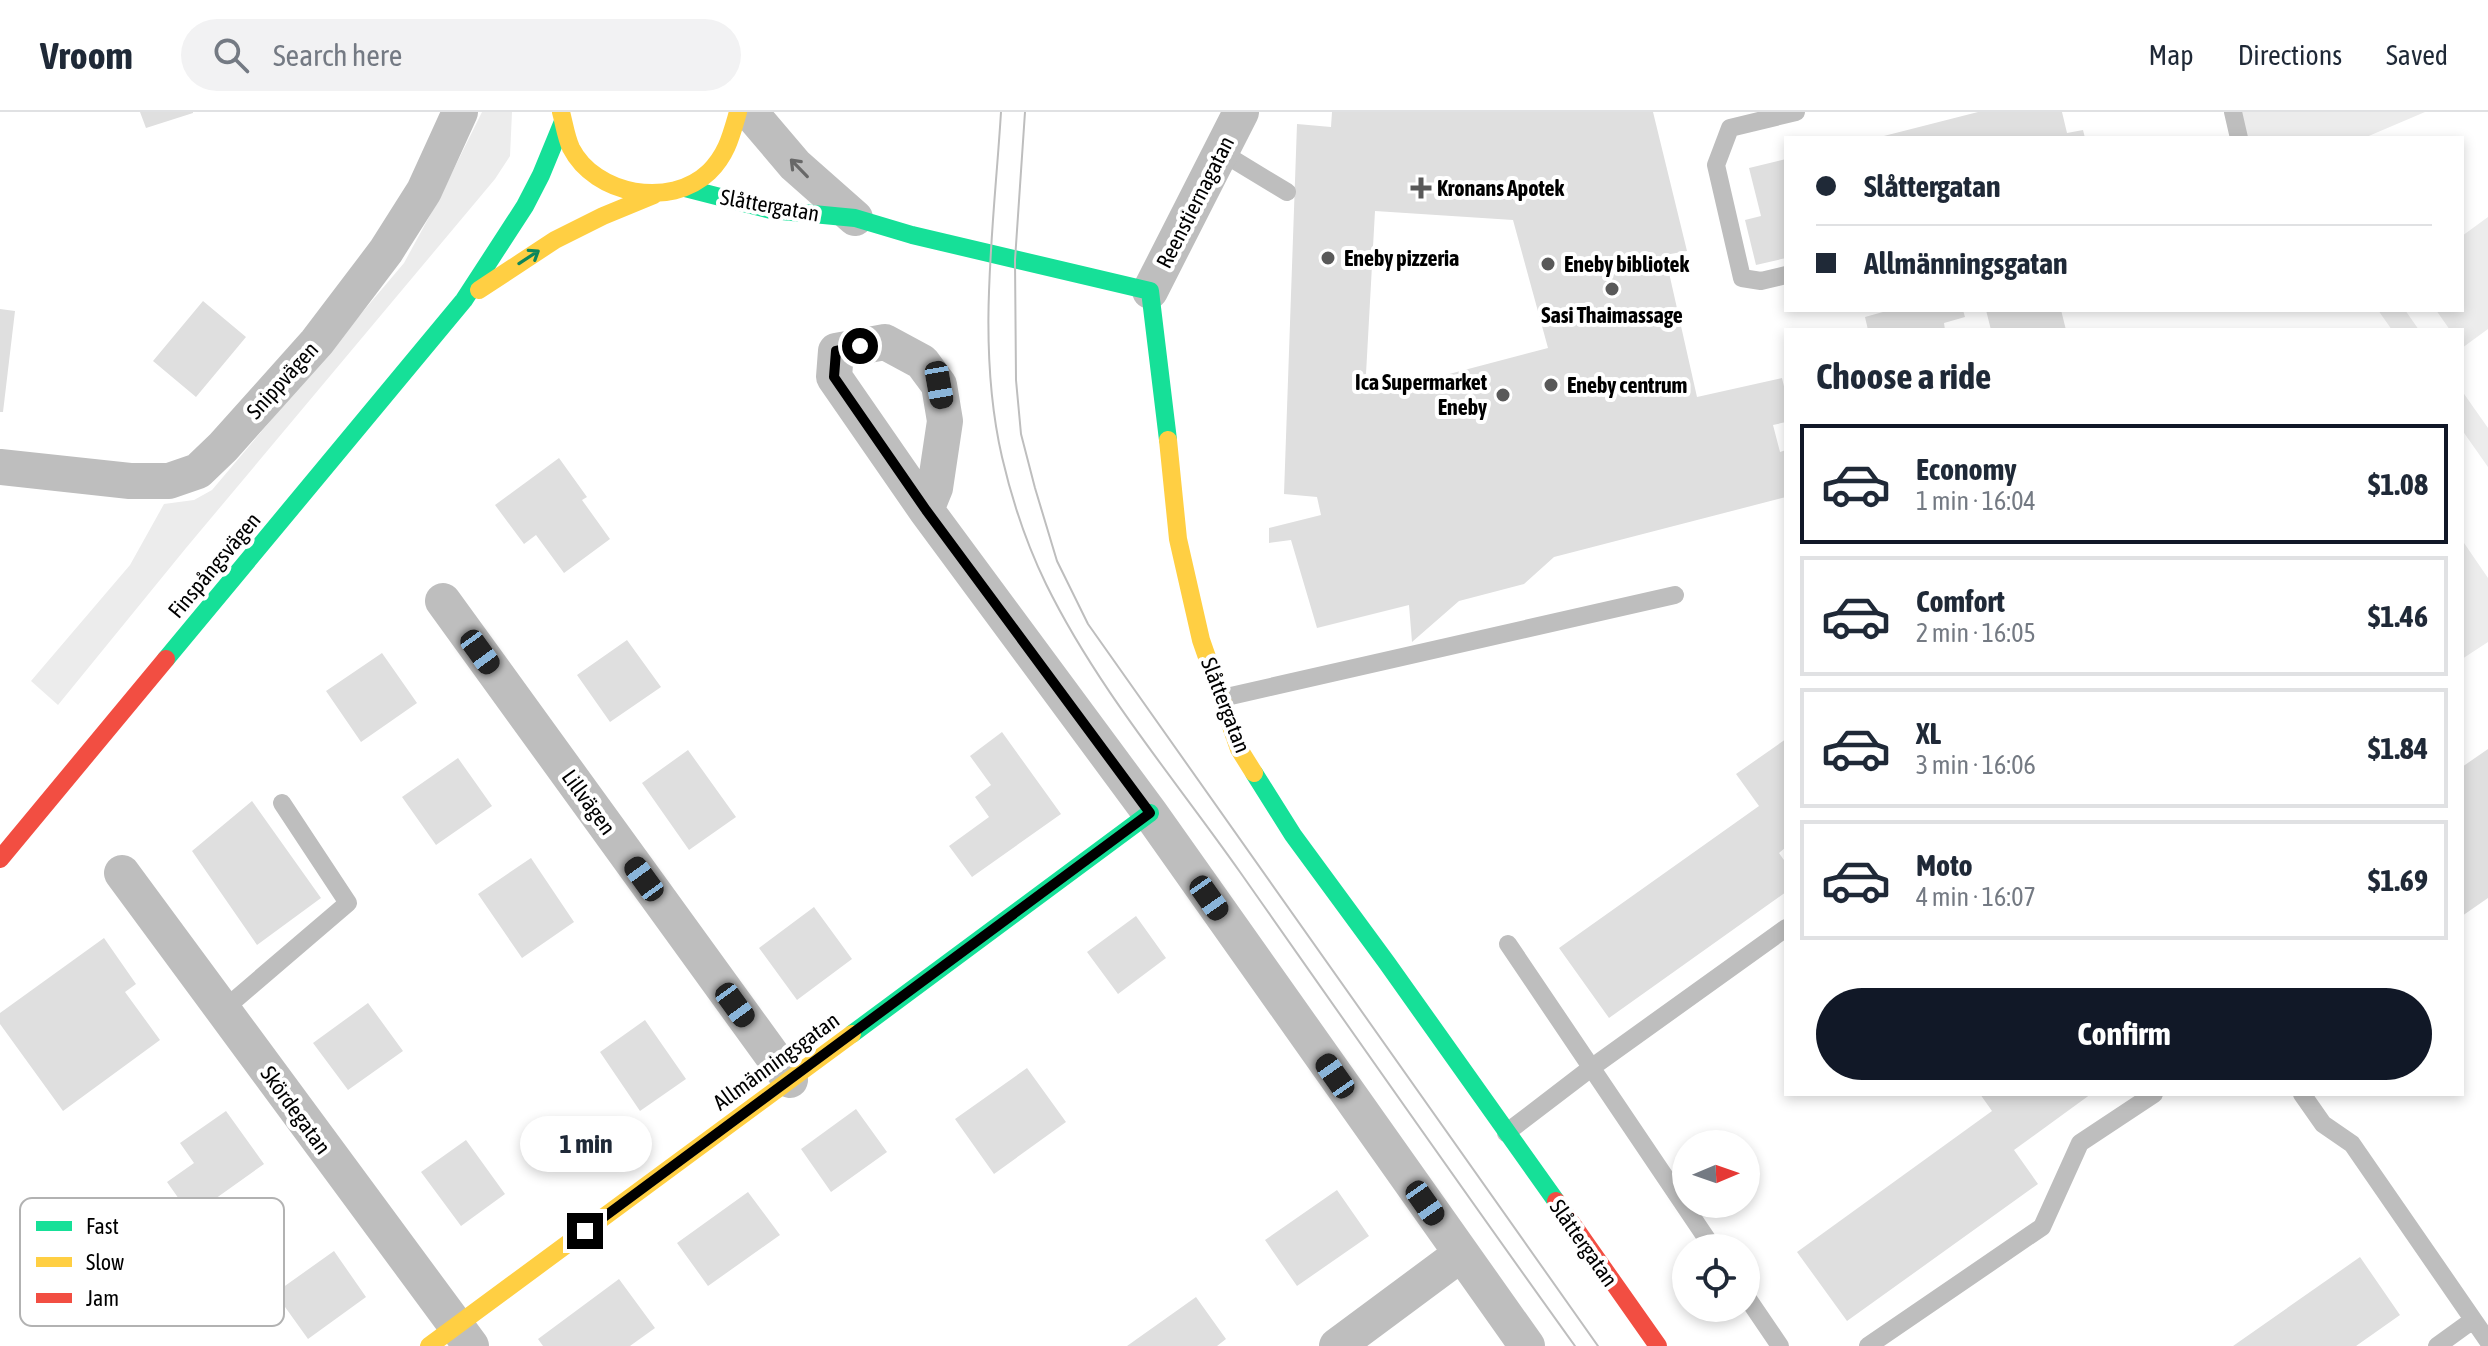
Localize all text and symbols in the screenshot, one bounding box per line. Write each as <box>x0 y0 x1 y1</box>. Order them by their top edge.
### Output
search box <box>181 19 741 91</box>
icon: search <box>209 33 253 77</box>
text: Vroom <box>40 34 133 77</box>
text: Search here <box>273 38 402 72</box>
text: Map <box>2149 39 2194 71</box>
text: Directions <box>2238 39 2342 71</box>
text: Saved <box>2386 39 2448 71</box>
street label: Reenstiernagatan <box>1151 132 1239 272</box>
one-way arrow <box>790 159 809 178</box>
text: Slåttergatan <box>1864 169 2000 203</box>
place label: Kronans Apotek <box>1437 175 1565 201</box>
marker: Kronans Apotek <box>1412 179 1430 197</box>
street label: Slåttergatan <box>718 184 822 226</box>
place label: Eneby pizzeria <box>1344 245 1459 271</box>
text: Allmänningsgatan <box>1864 246 2068 280</box>
one-way arrow <box>517 249 540 265</box>
marker: Eneby pizzeria <box>1319 249 1337 267</box>
place label: Eneby bibliotek <box>1564 251 1690 277</box>
marker: Eneby bibliotek <box>1539 255 1557 273</box>
marker: Sasi Thaimassage <box>1603 280 1621 298</box>
place label: Sasi Thaimassage <box>1541 302 1683 328</box>
route start <box>842 328 878 364</box>
street label: Snippvägen <box>241 336 323 424</box>
text: Choose a ride <box>1816 355 1991 397</box>
car <box>923 359 955 411</box>
place label: Ica Supermarket Eneby <box>1355 369 1488 420</box>
place label: Eneby centrum <box>1567 372 1687 398</box>
marker: Eneby centrum <box>1542 376 1560 394</box>
marker: Ica Supermarket Eneby <box>1494 386 1512 404</box>
icon: car <box>1820 448 1892 520</box>
text: Economy <box>1916 452 2017 486</box>
text: $1.08 <box>2368 467 2428 501</box>
text: 1 min · 16:04 <box>1916 486 2036 516</box>
street label: Finspångsvägen <box>162 507 266 623</box>
icon: car <box>1820 580 1892 652</box>
text: Comfort <box>1916 584 2005 618</box>
text: $1.46 <box>2368 599 2428 633</box>
text: 2 min · 16:05 <box>1916 618 2036 648</box>
car <box>456 626 504 678</box>
street label: Slåttergatan <box>1196 654 1256 756</box>
icon: car <box>1820 712 1892 784</box>
text: XL <box>1916 716 1941 750</box>
text: $1.84 <box>2368 731 2428 765</box>
text: 3 min · 16:06 <box>1916 750 2036 780</box>
street label: Lillvägen <box>557 765 621 839</box>
icon: car <box>1820 844 1892 916</box>
text: Moto <box>1916 848 1973 882</box>
car <box>620 853 668 905</box>
text: $1.69 <box>2368 863 2428 897</box>
car <box>1185 871 1233 925</box>
text: 4 min · 16:07 <box>1916 882 2036 912</box>
car <box>711 979 759 1031</box>
button: Confirm <box>1816 988 2432 1080</box>
street label: Allmänningsgatan <box>708 1007 844 1115</box>
car <box>1311 1049 1359 1103</box>
street label: Skördegatan <box>255 1061 337 1159</box>
callout: 1 min <box>519 1115 651 1171</box>
text: 1 min <box>559 1129 613 1159</box>
north arrow <box>1672 1130 1760 1218</box>
map controls <box>1672 1130 1760 1322</box>
car <box>1401 1176 1449 1230</box>
street label: Slåttergatan <box>1545 1195 1623 1291</box>
legend <box>20 1198 284 1326</box>
text: Fast <box>86 1213 119 1239</box>
route end <box>567 1213 603 1249</box>
button: locate <box>1672 1234 1760 1322</box>
text: Slow <box>86 1249 124 1275</box>
text: Jam <box>86 1285 119 1311</box>

